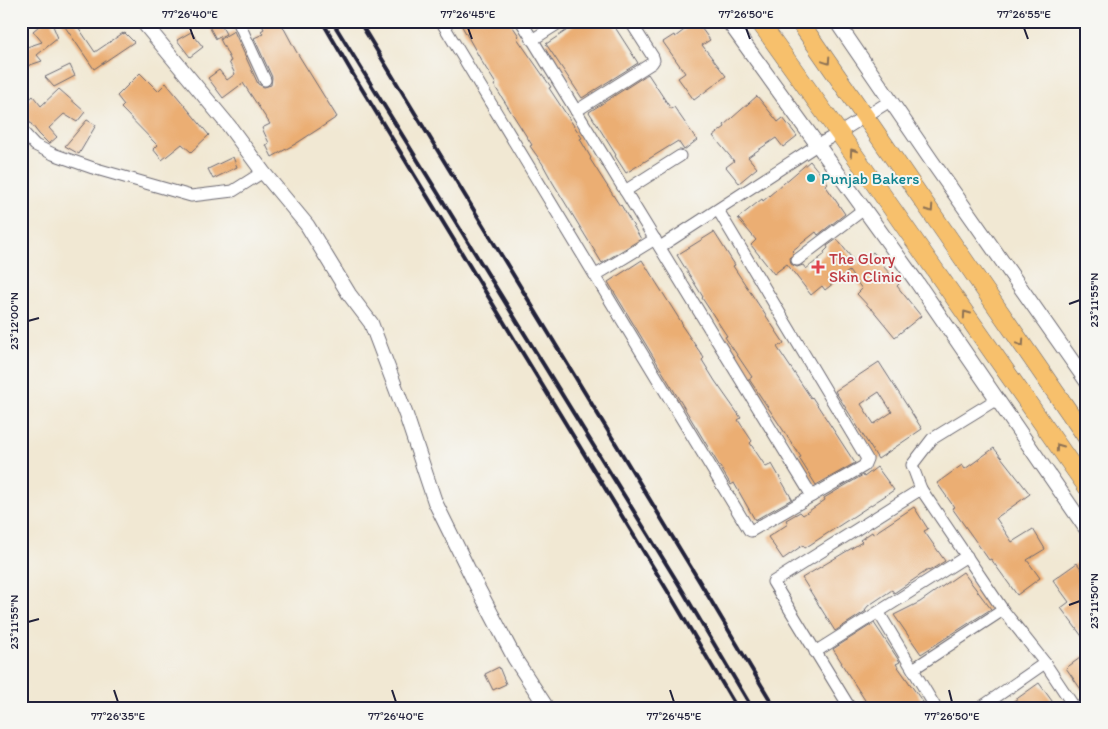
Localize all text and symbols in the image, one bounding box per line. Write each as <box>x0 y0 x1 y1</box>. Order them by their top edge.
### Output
text: 77°26'40"E <box>162 7 218 21</box>
text: 77°26'45"E <box>441 7 496 21</box>
text: 77°26'50"E <box>718 7 774 21</box>
text: 77°26'55"E <box>997 7 1051 21</box>
one-way arrow <box>821 55 830 65</box>
one-way arrow <box>850 148 859 158</box>
place label: Punjab Bakers <box>821 169 919 188</box>
marker: Punjab Bakers <box>805 172 817 184</box>
one-way arrow <box>924 203 933 213</box>
place label: The Glory Skin Clinic <box>829 249 902 286</box>
marker: The Glory Skin Clinic <box>811 260 825 274</box>
text: 23°11'55"N <box>1087 273 1101 327</box>
text: 23°12'00"N <box>7 292 21 350</box>
one-way arrow <box>963 310 972 320</box>
one-way arrow <box>1015 337 1024 347</box>
one-way arrow <box>1056 444 1065 453</box>
text: 23°11'50"N <box>1087 573 1101 629</box>
text: 23°11'55"N <box>7 595 21 649</box>
text: 77°26'35"E <box>91 709 145 723</box>
text: 77°26'40"E <box>368 709 424 723</box>
text: 77°26'45"E <box>647 709 702 723</box>
text: 77°26'50"E <box>924 709 980 723</box>

